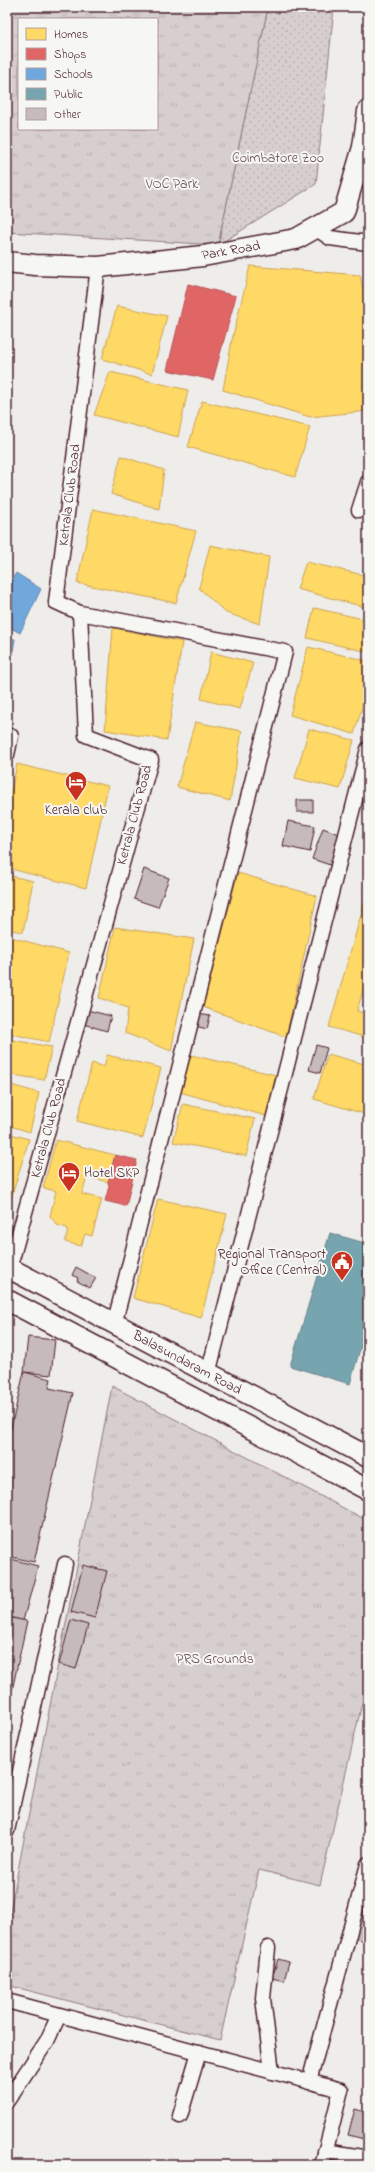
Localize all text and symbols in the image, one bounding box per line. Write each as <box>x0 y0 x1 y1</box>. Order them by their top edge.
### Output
legend <box>18 18 158 130</box>
text: Homes <box>54 26 88 44</box>
text: Shops <box>54 46 86 64</box>
text: Schools <box>54 66 93 84</box>
text: Public <box>54 86 83 104</box>
text: Other <box>54 106 81 124</box>
park label: Coimbatore Zoo <box>232 148 324 169</box>
park label: VOC Park <box>145 174 199 195</box>
street label: Park Road <box>200 235 262 266</box>
street label: Ketrala Club Road <box>53 443 87 547</box>
street label: Ketrala Club Road <box>112 763 158 867</box>
hotel icon: Kerala club <box>63 769 89 802</box>
place label: Kerala club <box>45 800 108 821</box>
street label: Ketrala Club Road <box>26 1076 72 1180</box>
hotel icon: Hotel SKP <box>56 1160 82 1193</box>
place label: Hotel SKP <box>84 1163 140 1184</box>
place label: Regional Transport Office (Central) <box>218 1244 326 1281</box>
public building icon: Regional Transport Office (Central) <box>329 1249 355 1282</box>
street label: Balasundaram Road <box>128 1325 245 1401</box>
park label: PRS Grounds <box>176 1649 254 1670</box>

